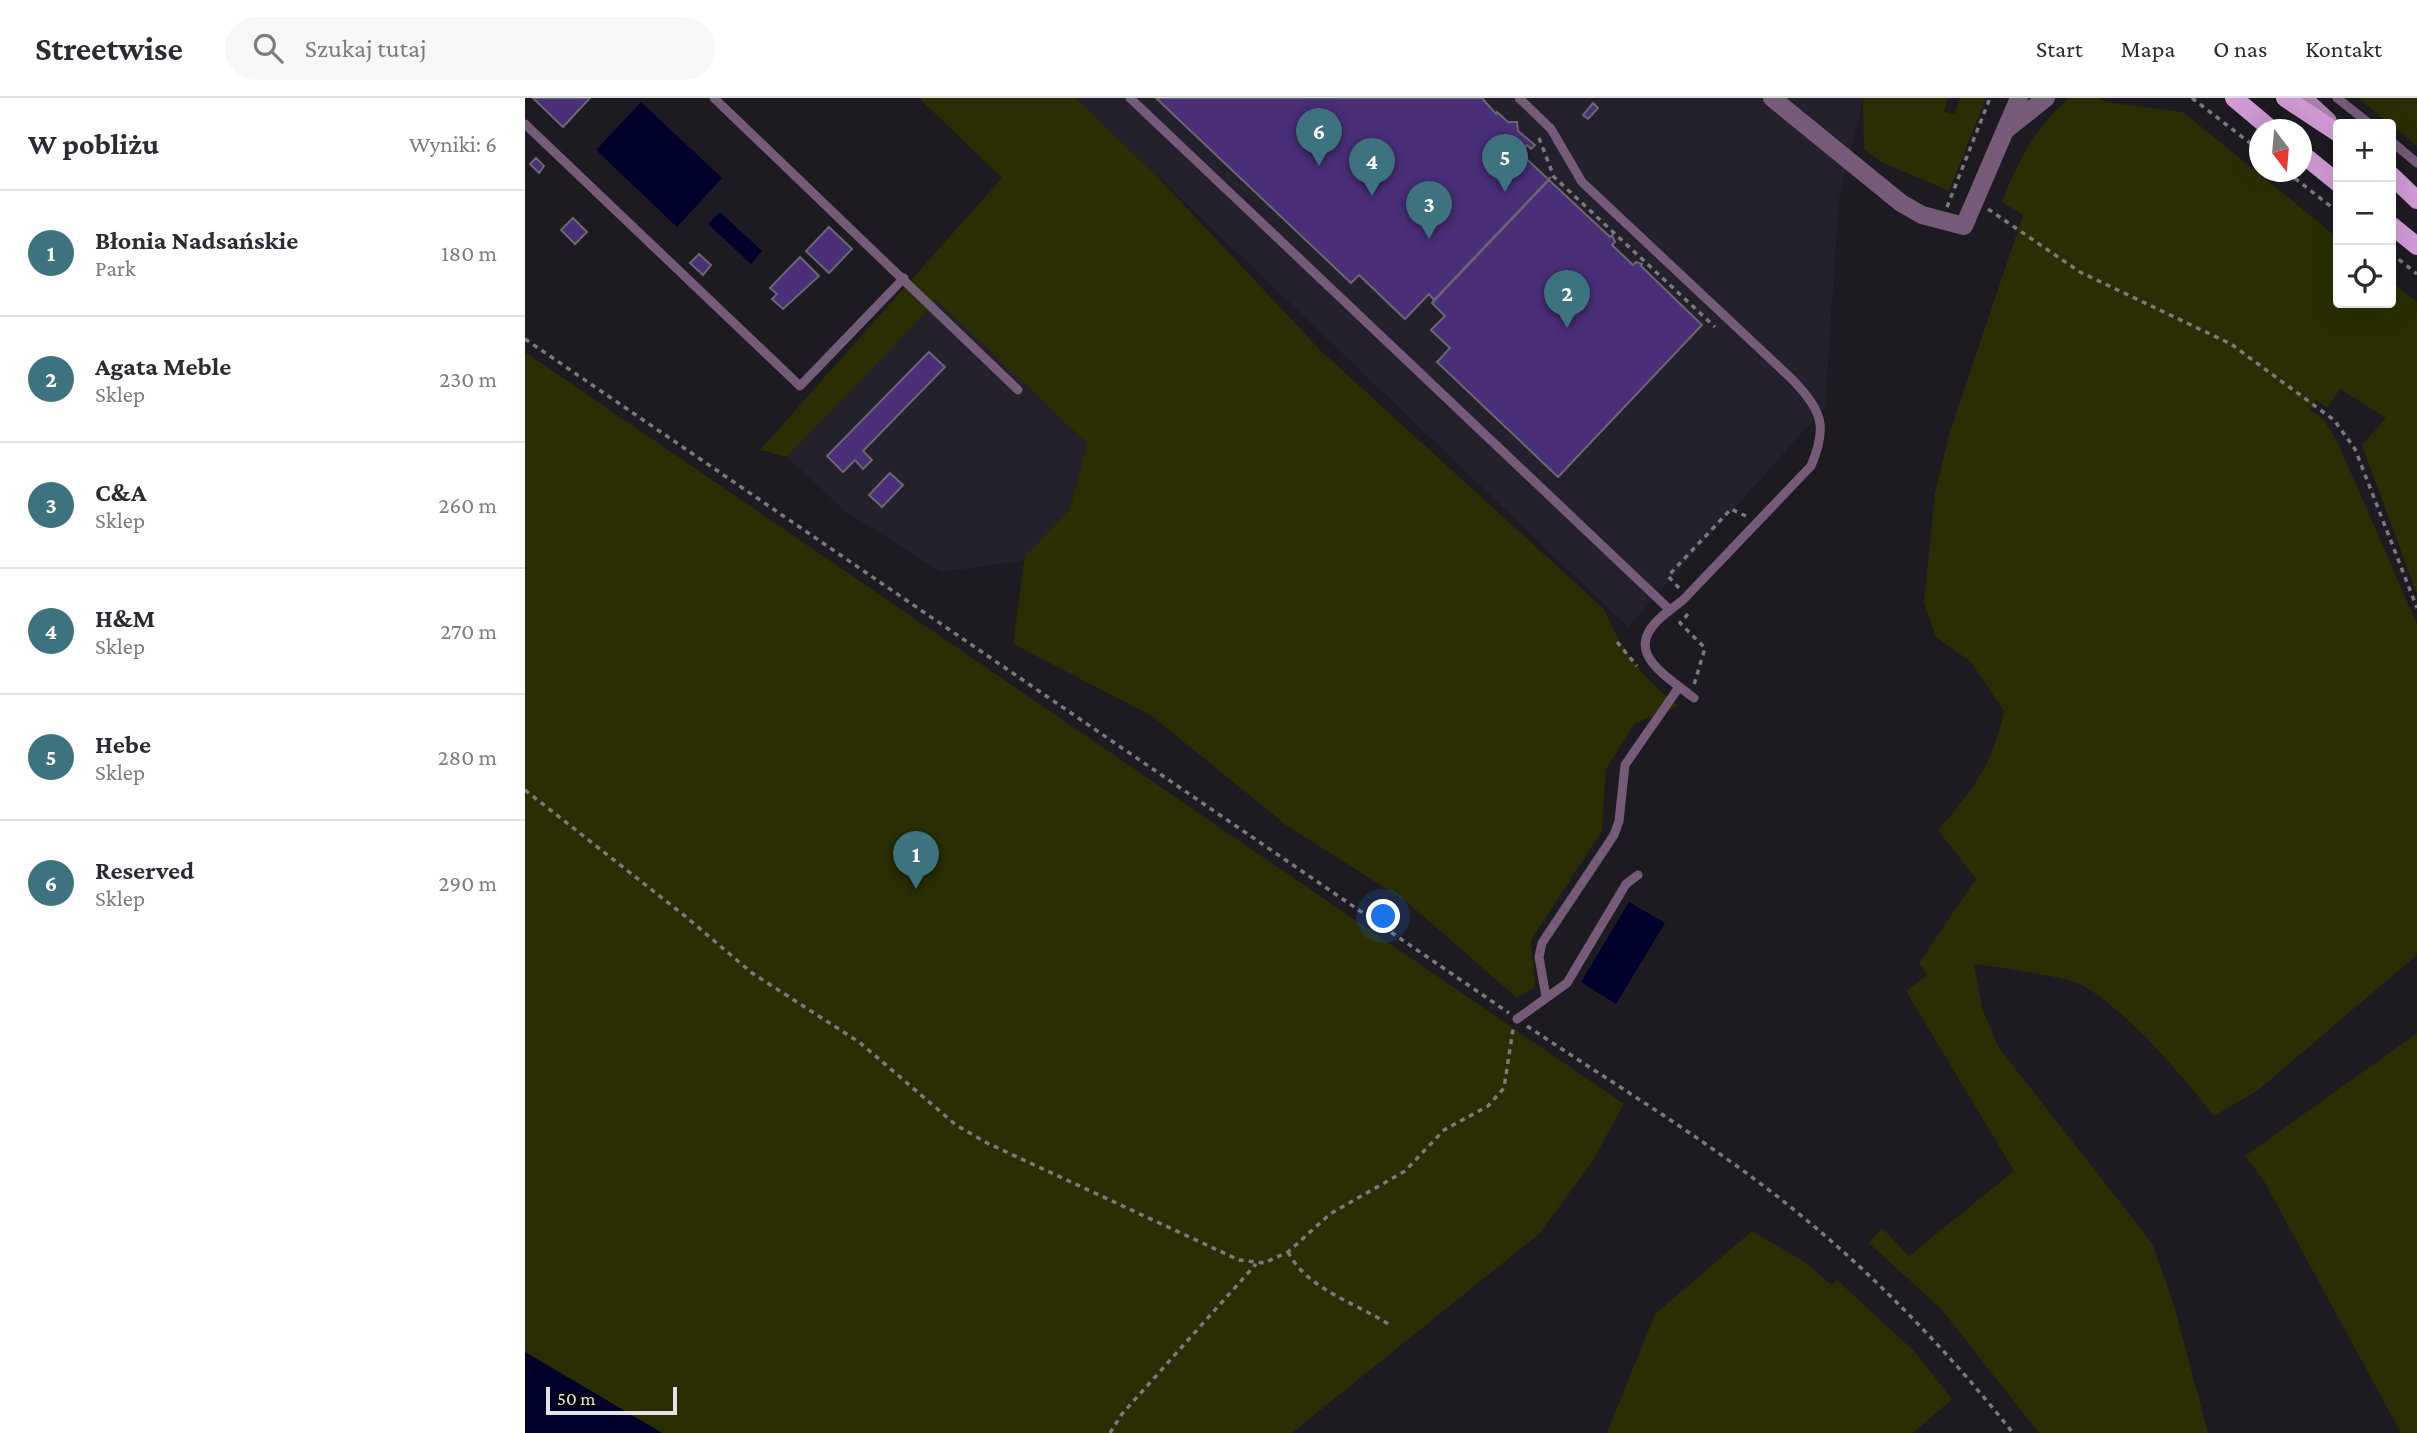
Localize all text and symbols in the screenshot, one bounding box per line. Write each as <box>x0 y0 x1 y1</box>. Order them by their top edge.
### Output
search box <box>225 17 715 80</box>
icon: search <box>249 29 287 67</box>
text: Streetwise <box>35 30 183 67</box>
text: Szukaj tutaj <box>305 34 426 63</box>
text: Start <box>2036 35 2083 62</box>
text: Mapa <box>2121 35 2175 62</box>
text: O nas <box>2213 35 2267 62</box>
text: Kontakt <box>2305 35 2382 62</box>
pin: 6 <box>1296 108 1342 166</box>
north arrow <box>2249 119 2312 182</box>
map controls <box>2333 119 2396 308</box>
button: + <box>2333 119 2396 182</box>
text: W pobliżu <box>28 127 159 160</box>
text: Wyniki: 6 <box>409 131 497 157</box>
pin: 5 <box>1482 134 1528 192</box>
pin: 4 <box>1349 138 1395 196</box>
pin: 3 <box>1406 181 1452 239</box>
button: − <box>2333 182 2396 245</box>
text: Błonia Nadsańskie <box>95 226 298 255</box>
text: 1 <box>47 240 55 266</box>
text: 180 m <box>441 240 497 266</box>
button: locate <box>2333 245 2396 308</box>
text: Park <box>95 255 136 281</box>
pin: 2 <box>1544 270 1590 328</box>
text: Agata Meble <box>95 352 231 381</box>
text: 2 <box>45 366 57 392</box>
text: 230 m <box>439 366 497 392</box>
text: Sklep <box>95 381 145 407</box>
text: C&A <box>95 478 146 507</box>
text: 3 <box>45 492 57 518</box>
text: 260 m <box>439 492 497 518</box>
text: Sklep <box>95 507 145 533</box>
text: H&M <box>95 604 155 633</box>
text: 4 <box>45 618 57 644</box>
text: 270 m <box>440 618 497 644</box>
text: Sklep <box>95 633 145 659</box>
text: Hebe <box>95 730 151 759</box>
text: 5 <box>45 744 57 770</box>
text: 280 m <box>438 744 497 770</box>
text: Sklep <box>95 759 145 785</box>
pin: 1 <box>893 831 939 889</box>
text: Reserved <box>95 856 194 885</box>
text: 6 <box>45 870 57 896</box>
text: 290 m <box>439 870 497 896</box>
text: Sklep <box>95 885 145 911</box>
your location <box>1366 899 1400 933</box>
scale bar <box>546 1384 677 1416</box>
text: 50 m <box>557 1388 596 1409</box>

